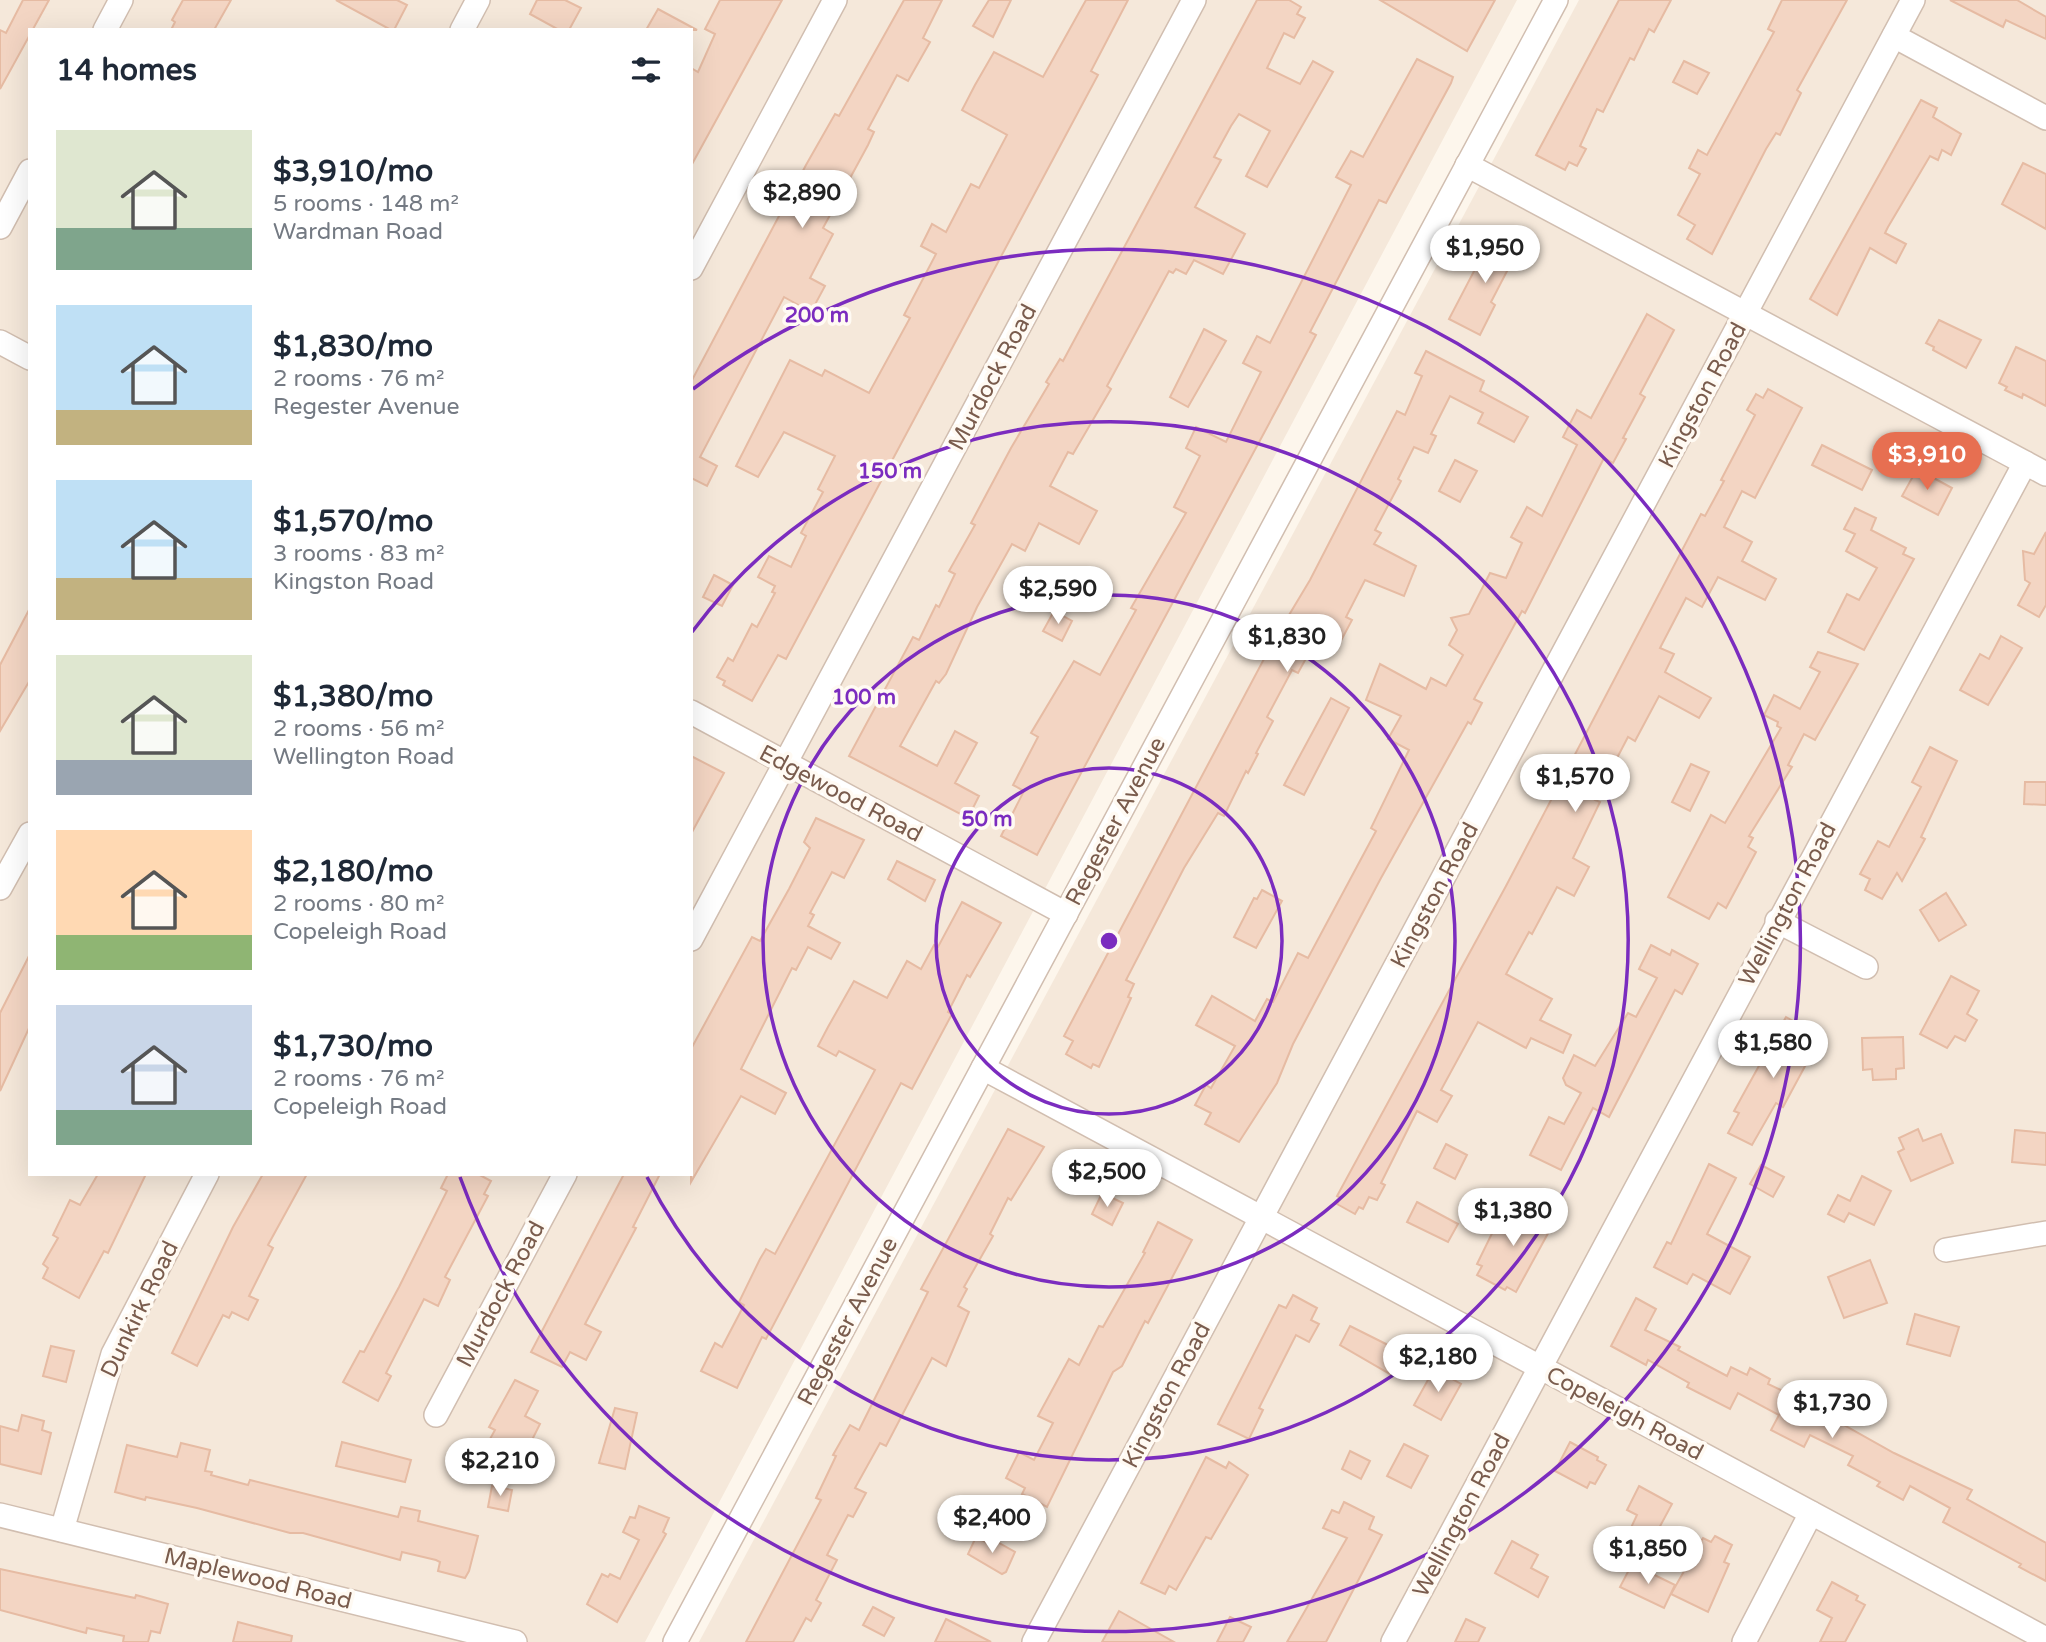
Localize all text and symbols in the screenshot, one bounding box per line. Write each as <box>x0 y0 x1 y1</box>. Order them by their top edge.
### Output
icon: filters <box>627 51 665 89</box>
text: 14 homes <box>56 52 197 89</box>
text: $3,910/mo <box>273 153 433 190</box>
icon: home <box>112 158 196 242</box>
pin: $2,890 <box>745 170 859 230</box>
text: $2,890 <box>763 179 841 207</box>
text: 5 rooms · 148 m² <box>273 190 459 218</box>
text: Wardman Road <box>273 218 443 246</box>
pin: $1,950 <box>1428 226 1542 285</box>
text: $1,950 <box>1446 234 1524 262</box>
street label: Murdock Road <box>943 300 1043 455</box>
text: 200 m <box>785 303 849 328</box>
street label: Kingston Road <box>1653 318 1753 473</box>
text: $1,830/mo <box>273 328 433 365</box>
icon: home <box>112 333 196 417</box>
text: 2 rooms · 76 m² <box>273 365 444 393</box>
text: Regester Avenue <box>273 393 460 421</box>
pin: $3,910 <box>1870 433 1984 492</box>
text: $3,910 <box>1888 441 1966 469</box>
text: 150 m <box>858 459 922 484</box>
text: $1,570/mo <box>273 503 433 540</box>
icon: home <box>112 508 196 592</box>
text: 3 rooms · 83 m² <box>273 540 444 568</box>
pin: $2,590 <box>1001 566 1115 626</box>
text: Kingston Road <box>273 568 434 596</box>
text: $2,590 <box>1019 575 1097 603</box>
pin: $1,830 <box>1230 614 1344 674</box>
text: $1,830 <box>1248 623 1326 651</box>
text: $1,380/mo <box>273 678 433 715</box>
icon: home <box>112 683 196 767</box>
text: 100 m <box>832 685 896 710</box>
text: 2 rooms · 56 m² <box>273 715 444 743</box>
street label: Regester Avenue <box>1060 733 1172 910</box>
street label: Edgewood Road <box>754 739 927 849</box>
text: Wellington Road <box>273 743 454 771</box>
pin: $1,570 <box>1518 754 1632 814</box>
text: $1,570 <box>1536 763 1614 791</box>
text: 50 m <box>961 807 1013 832</box>
street label: Kingston Road <box>1385 818 1485 973</box>
street label: Wellington Road <box>1733 818 1843 991</box>
text: $2,180/mo <box>273 853 433 890</box>
icon: home <box>112 858 196 942</box>
text: 2 rooms · 80 m² <box>273 890 444 918</box>
text: Copeleigh Road <box>273 918 447 946</box>
centre of rings <box>1097 929 1121 953</box>
pin: $1,580 <box>1716 1020 1830 1080</box>
text: $1,730/mo <box>273 1028 433 1065</box>
text: $1,580 <box>1734 1029 1812 1057</box>
icon: home <box>112 1033 196 1117</box>
text: 2 rooms · 76 m² <box>273 1065 444 1093</box>
text: Copeleigh Road <box>273 1093 447 1121</box>
pin: $2,500 <box>1050 1150 1164 1209</box>
text: $2,500 <box>1068 1158 1146 1186</box>
pin: $1,380 <box>1456 1188 1570 1248</box>
text: $1,380 <box>1474 1197 1552 1225</box>
street label: Murdock Road <box>451 1217 551 1372</box>
street label: Regester Avenue <box>792 1233 904 1410</box>
street label: Dunkirk Road <box>95 1237 185 1382</box>
street label: Kingston Road <box>1117 1318 1217 1473</box>
pin: $2,180 <box>1381 1334 1495 1394</box>
text: $2,180 <box>1399 1343 1477 1371</box>
street label: Copeleigh Road <box>1541 1361 1708 1467</box>
pin: $1,730 <box>1775 1380 1889 1440</box>
text: $1,730 <box>1793 1389 1871 1417</box>
street label: Wellington Road <box>1407 1429 1517 1602</box>
pin: $2,210 <box>443 1438 557 1498</box>
text: $2,210 <box>461 1447 539 1475</box>
pin: $2,400 <box>935 1496 1049 1555</box>
text: $2,400 <box>953 1504 1031 1532</box>
pin: $1,850 <box>1591 1526 1705 1586</box>
text: $1,850 <box>1609 1535 1687 1563</box>
street label: Maplewood Road <box>161 1542 355 1616</box>

